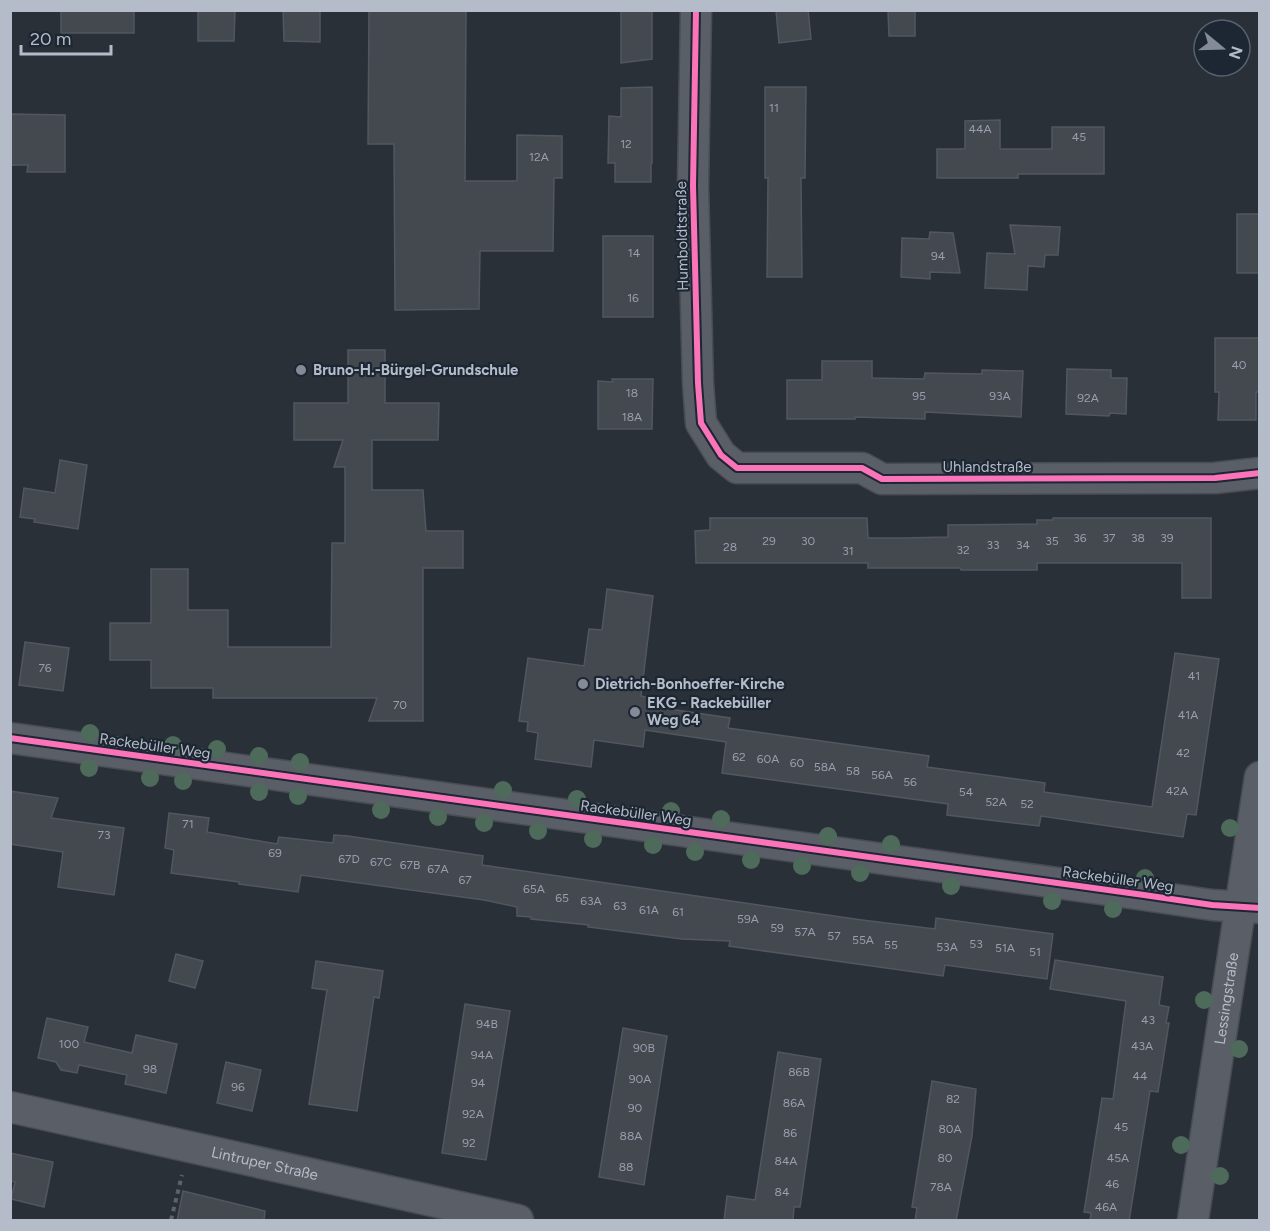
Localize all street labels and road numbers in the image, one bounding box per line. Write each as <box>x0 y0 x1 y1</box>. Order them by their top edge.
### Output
street label: Humboldtstraße <box>672 181 692 291</box>
street label: Uhlandstraße <box>942 458 1032 476</box>
street label: Rackebüller Weg <box>98 729 212 763</box>
street label: Rackebüller Weg <box>579 796 693 830</box>
street label: Rackebüller Weg <box>1061 862 1175 896</box>
street label: Lessingstraße <box>1211 951 1242 1046</box>
street label: Lintruper Straße <box>210 1143 320 1184</box>

